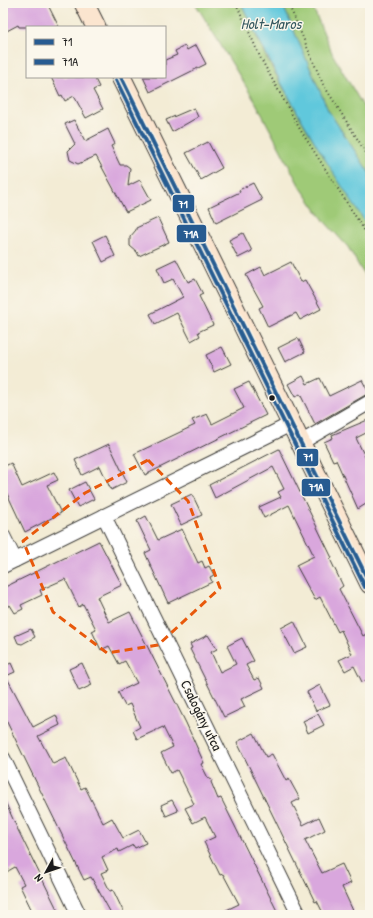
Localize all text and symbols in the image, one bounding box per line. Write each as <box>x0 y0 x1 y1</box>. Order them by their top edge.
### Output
water label: Holt-Maros <box>241 13 303 34</box>
legend <box>26 26 166 78</box>
text: 71 <box>62 33 72 50</box>
text: 71A <box>62 53 78 70</box>
line badge: 71 <box>172 194 195 213</box>
text: 71 <box>177 197 188 211</box>
line badge: 71A <box>176 224 207 243</box>
text: 71A <box>183 227 199 241</box>
unlabelled marker <box>267 393 277 403</box>
line badge: 71 <box>296 448 319 467</box>
text: 71 <box>302 450 313 464</box>
line badge: 71A <box>301 478 331 497</box>
text: 71A <box>308 480 324 494</box>
street label: Csalogány utca <box>176 676 228 754</box>
north arrow <box>26 852 66 892</box>
text: N <box>31 872 46 885</box>

